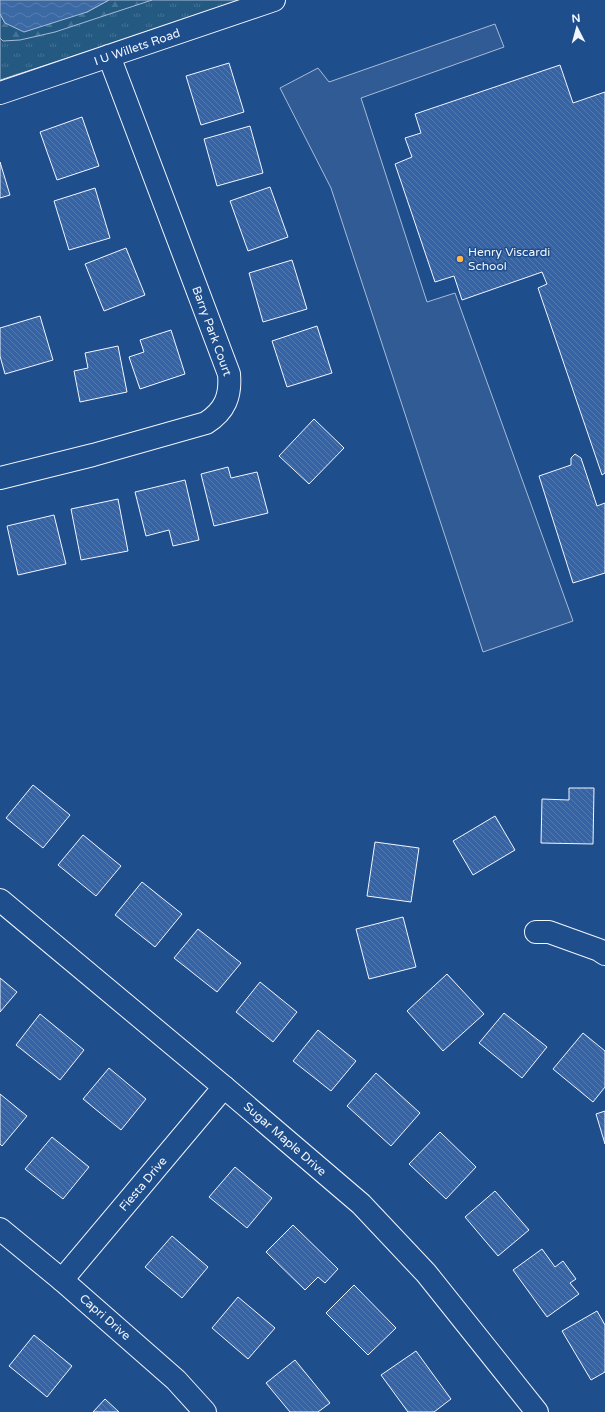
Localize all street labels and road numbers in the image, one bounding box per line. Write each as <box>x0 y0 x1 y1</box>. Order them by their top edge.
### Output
street label: I U Willets Road <box>92 26 182 68</box>
street label: Barry Park Court <box>189 284 235 378</box>
street label: Sugar Maple Drive <box>241 1099 329 1179</box>
street label: Fiesta Drive <box>116 1154 170 1214</box>
street label: Capri Drive <box>77 1291 133 1343</box>

